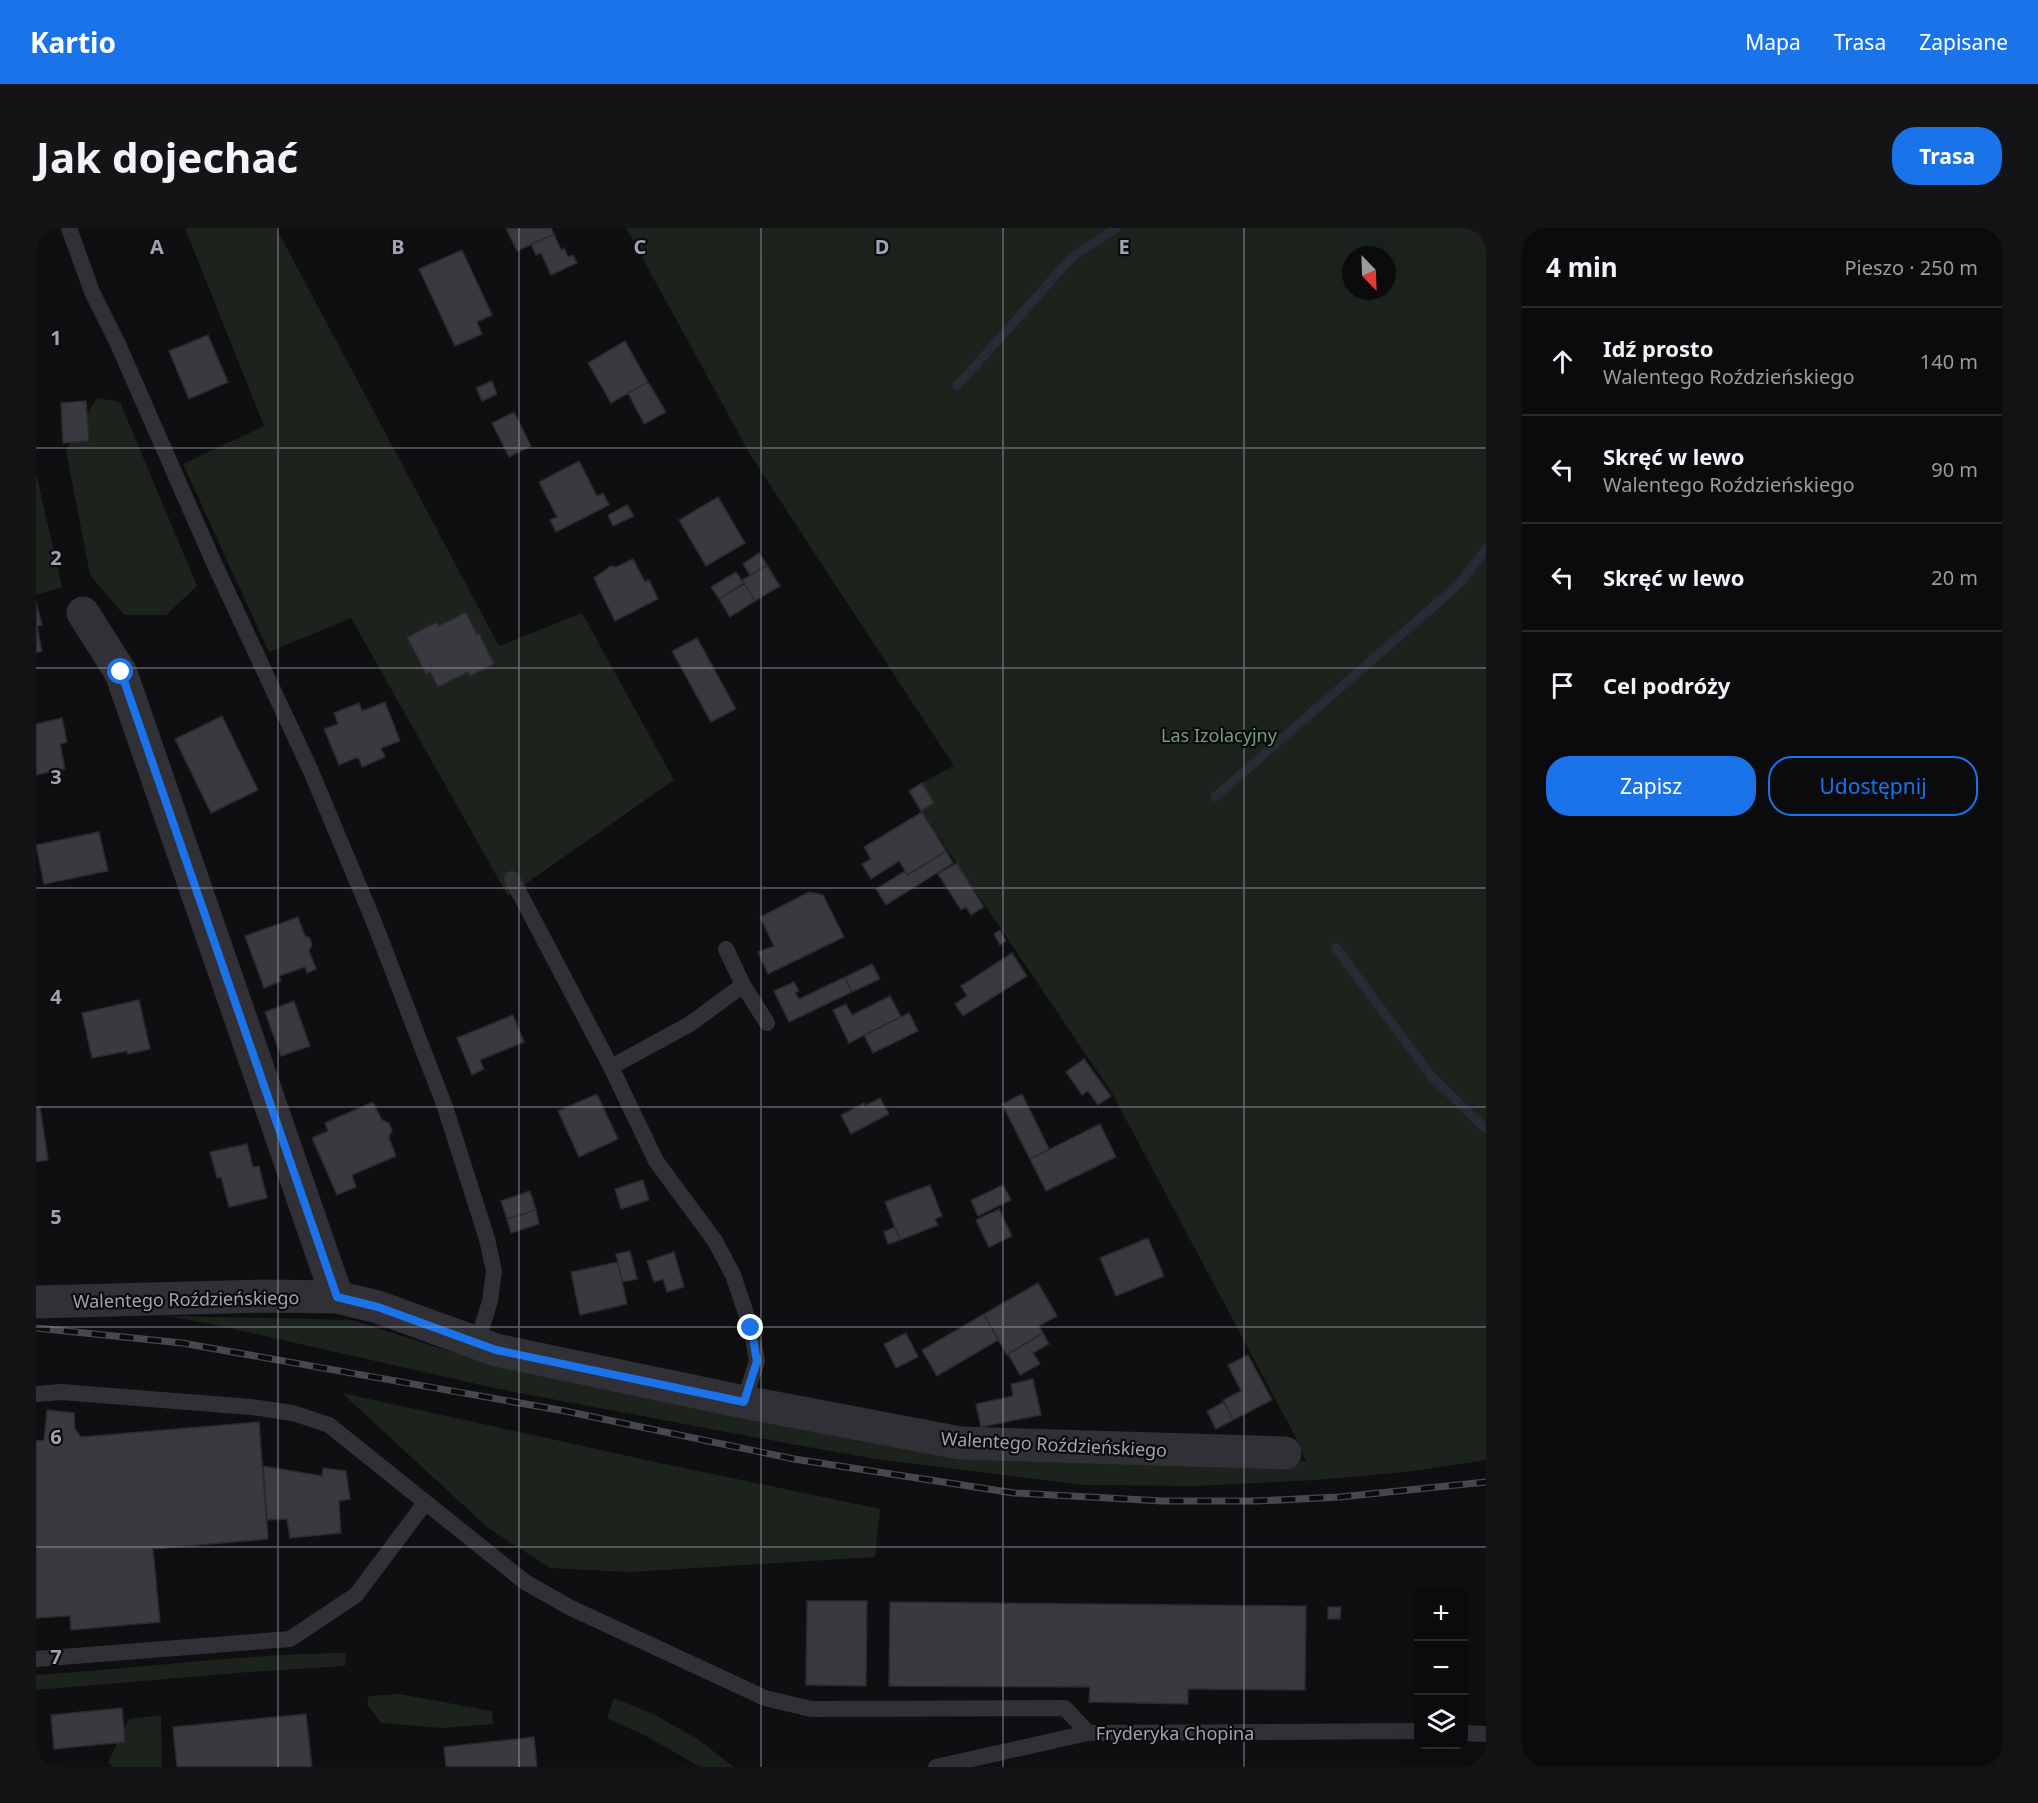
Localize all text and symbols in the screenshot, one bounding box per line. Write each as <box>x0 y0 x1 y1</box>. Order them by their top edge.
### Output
text: Kartio <box>30 23 116 61</box>
text: Mapa <box>1745 28 1801 56</box>
text: Trasa <box>1834 28 1886 56</box>
text: Zapisane <box>1919 28 2008 56</box>
button: Trasa <box>1892 127 2002 185</box>
text: Jak dojechać <box>36 128 298 185</box>
text: A <box>150 233 164 260</box>
text: B <box>391 233 405 260</box>
text: C <box>634 233 647 260</box>
text: D <box>875 233 889 260</box>
text: E <box>1118 233 1130 260</box>
north arrow <box>1342 246 1396 300</box>
text: 4 min <box>1546 249 1618 285</box>
text: Pieszo · 250 m <box>1844 254 1978 281</box>
text: 1 <box>50 324 62 351</box>
text: Idź prosto <box>1603 333 1713 363</box>
icon: ahead <box>1546 345 1579 378</box>
text: 140 m <box>1920 348 1978 375</box>
text: Walentego Roździeńskiego <box>1603 363 1855 390</box>
text: Skręć w lewo <box>1603 441 1745 471</box>
icon: left <box>1546 453 1579 486</box>
text: 90 m <box>1931 456 1978 483</box>
text: Walentego Roździeńskiego <box>1603 471 1855 498</box>
text: 2 <box>50 544 62 571</box>
icon: left <box>1546 561 1579 594</box>
text: Skręć w lewo <box>1603 562 1745 592</box>
text: 20 m <box>1931 564 1978 591</box>
route start <box>107 658 133 684</box>
icon: arrive <box>1546 669 1579 702</box>
text: Cel podróży <box>1603 670 1730 700</box>
park label: Las Izolacyjny <box>1161 723 1278 747</box>
button: Zapisz <box>1546 756 1756 816</box>
button: Udostępnij <box>1768 756 1978 816</box>
text: 3 <box>50 763 62 790</box>
text: 4 <box>50 983 62 1010</box>
text: 5 <box>50 1203 62 1230</box>
street label: Walentego Roździeńskiego <box>73 1285 299 1313</box>
route end <box>737 1314 763 1340</box>
text: 6 <box>50 1423 62 1450</box>
street label: Walentego Roździeńskiego <box>940 1426 1168 1462</box>
map controls <box>1414 1587 1468 1749</box>
button: + <box>1414 1587 1468 1641</box>
button: − <box>1414 1641 1468 1695</box>
text: 7 <box>50 1643 62 1670</box>
button: layers <box>1414 1695 1468 1749</box>
street label: Fryderyka Chopina <box>1096 1721 1254 1745</box>

